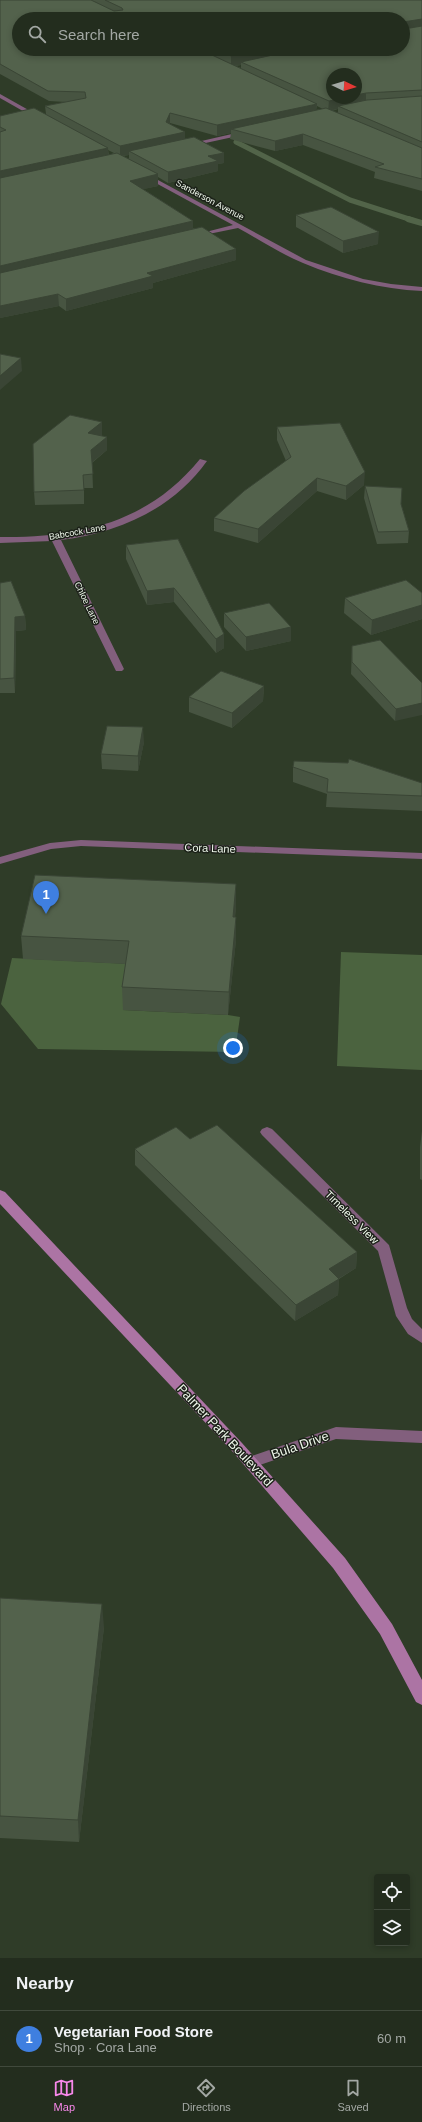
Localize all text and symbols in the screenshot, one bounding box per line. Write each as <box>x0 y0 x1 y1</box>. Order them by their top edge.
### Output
search box <box>12 12 410 56</box>
icon: search <box>26 23 48 45</box>
text: Search here <box>58 26 140 43</box>
north arrow <box>326 68 362 104</box>
street label: Sanderson Avenue <box>174 178 246 222</box>
street label: Babcock Lane <box>48 522 106 542</box>
street label: Chloe Lane <box>72 580 102 626</box>
street label: Cora Lane <box>184 841 236 855</box>
pin: 1 <box>33 881 59 914</box>
your location <box>223 1038 243 1058</box>
street label: Timeless View <box>323 1188 381 1246</box>
street label: Palmer Park Boulevard <box>174 1381 276 1489</box>
street label: Bula Drive <box>269 1428 331 1462</box>
map controls <box>374 1874 410 1946</box>
button: locate <box>374 1874 410 1910</box>
button: layers <box>374 1910 410 1946</box>
text: Nearby <box>16 1974 74 1993</box>
text: Vegetarian Food Store <box>54 2023 213 2040</box>
text: 1 <box>25 2031 33 2046</box>
text: 60 m <box>377 2031 406 2046</box>
text: Shop · Cora Lane <box>54 2040 157 2055</box>
tab: Map <box>53 2077 75 2113</box>
tab: Directions <box>182 2077 231 2113</box>
tab: Saved <box>337 2077 369 2113</box>

